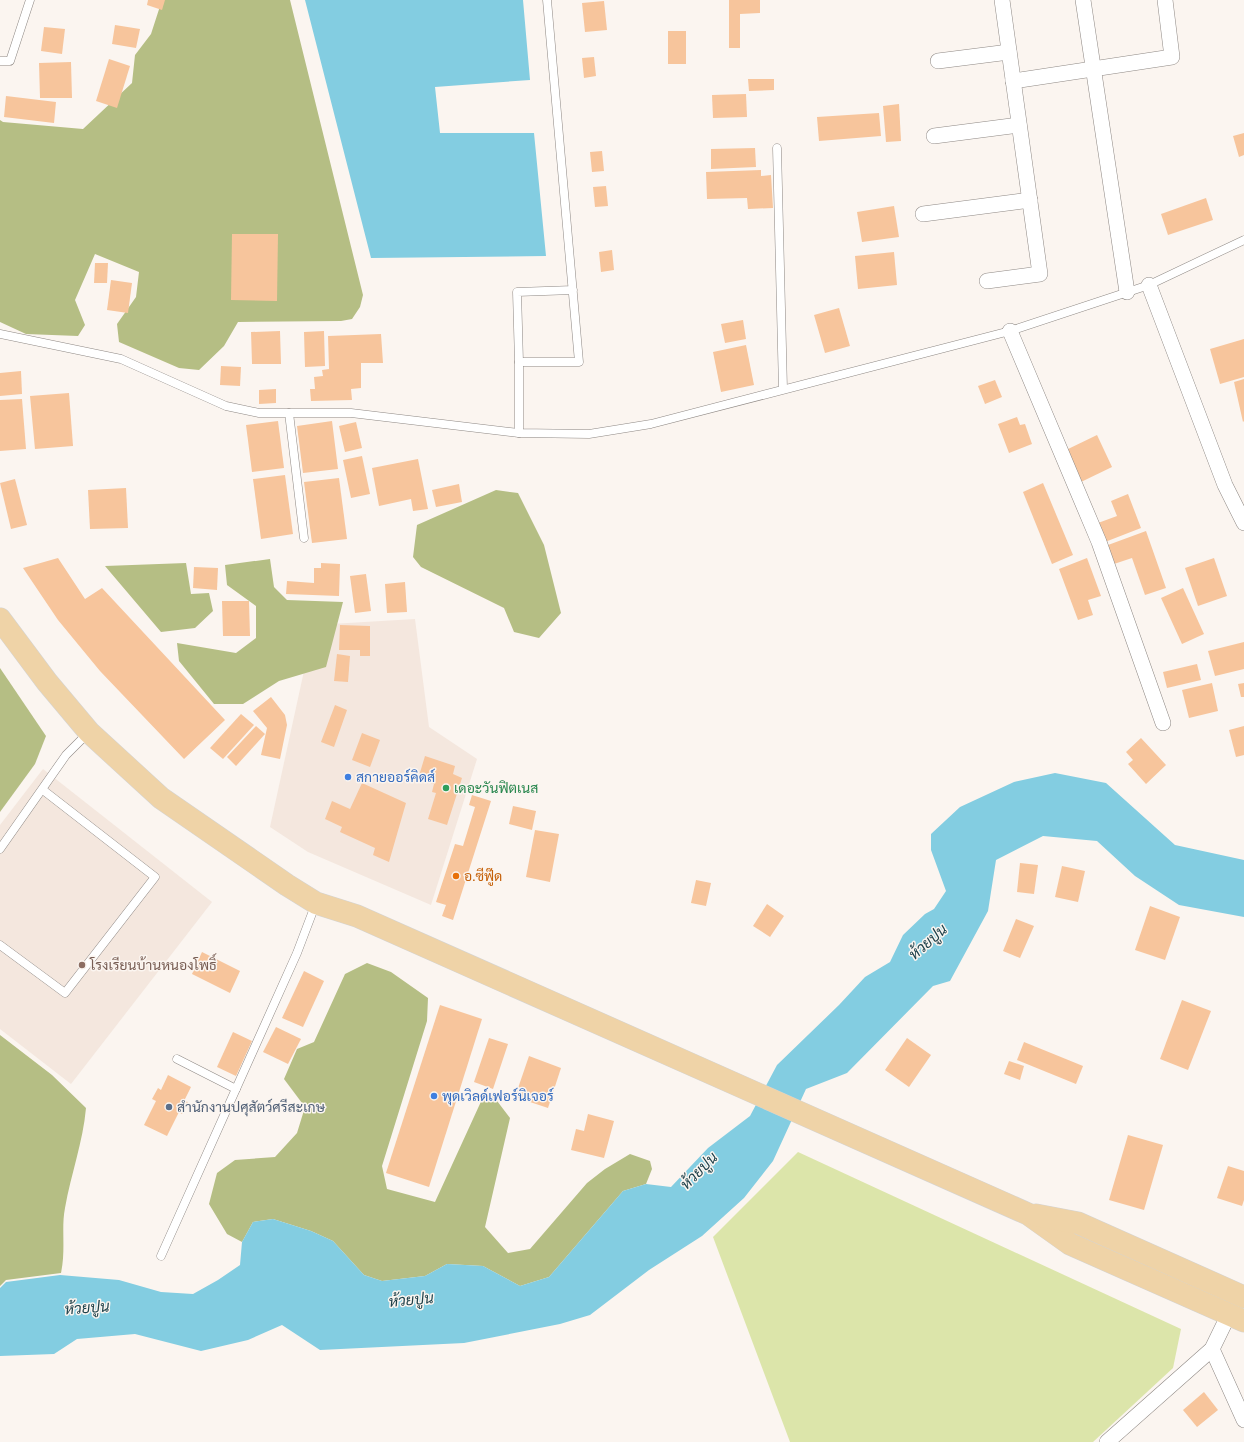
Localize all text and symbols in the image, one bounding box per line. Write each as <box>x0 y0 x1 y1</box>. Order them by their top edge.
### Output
place label: สกายออร์คิดส์ <box>356 768 435 786</box>
marker: สกายออร์คิดส์ <box>343 772 353 782</box>
place label: เดอะวันฟิตเนส <box>454 779 538 797</box>
marker: เดอะวันฟิตเนส <box>441 783 451 793</box>
place label: อ.ซีฟู๊ด <box>464 867 502 886</box>
marker: อ.ซีฟู๊ด <box>451 871 461 881</box>
water label: ห้วยปูน <box>904 919 952 964</box>
place label: โรงเรียนบ้านหนองโพธิ์ <box>89 953 217 974</box>
marker: โรงเรียนบ้านหนองโพธิ์ <box>77 960 87 970</box>
place label: พุดเวิลด์เฟอร์นิเจอร์ <box>442 1087 554 1106</box>
marker: พุดเวิลด์เฟอร์นิเจอร์ <box>429 1091 439 1101</box>
place label: สำนักงานปศุสัตว์ศรีสะเกษ <box>177 1098 326 1117</box>
marker: สำนักงานปศุสัตว์ศรีสะเกษ <box>164 1102 174 1112</box>
water label: ห้วยปูน <box>676 1148 722 1194</box>
water label: ห้วยปูน <box>388 1288 435 1312</box>
water label: ห้วยปูน <box>64 1296 111 1320</box>

